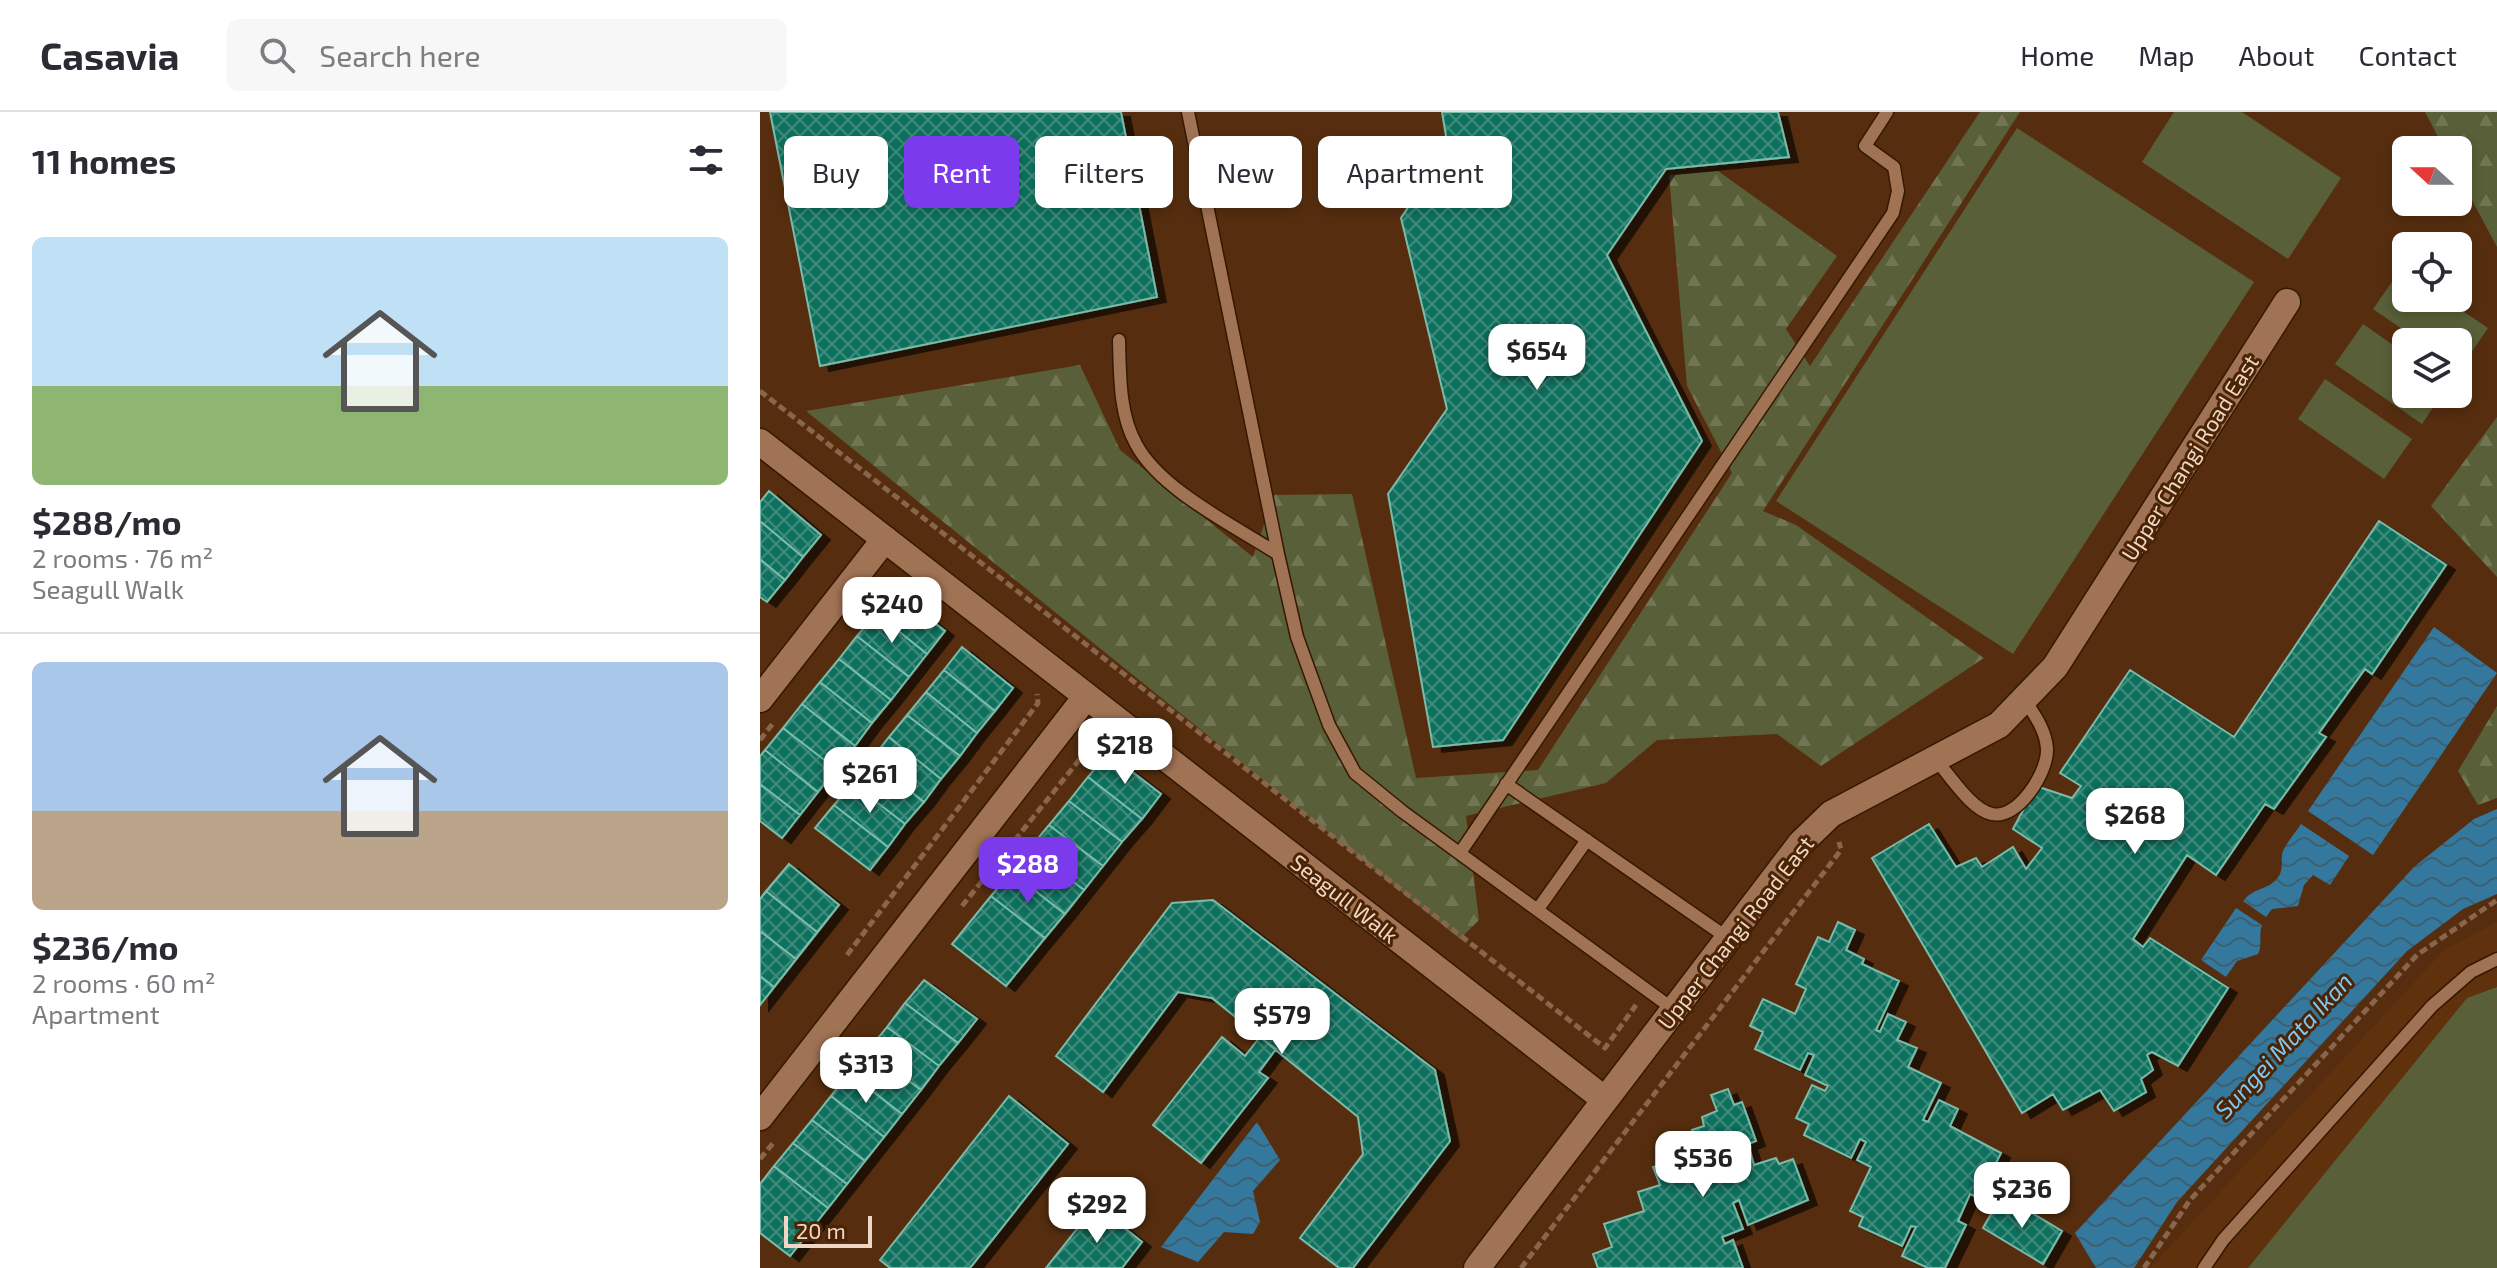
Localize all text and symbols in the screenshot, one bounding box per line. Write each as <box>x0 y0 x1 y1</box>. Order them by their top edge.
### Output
search box <box>227 19 787 91</box>
text: Casavia <box>40 32 179 78</box>
icon: search <box>255 33 299 77</box>
text: Search here <box>319 37 481 73</box>
text: Home <box>2020 38 2094 72</box>
text: Map <box>2138 38 2195 72</box>
text: About <box>2239 38 2314 72</box>
text: Contact <box>2358 38 2457 72</box>
chip: Buy <box>784 136 888 208</box>
chip: Rent <box>904 136 1019 208</box>
chip: Filters <box>1035 136 1173 208</box>
chip: New <box>1189 136 1302 208</box>
chip: Apartment <box>1318 136 1512 208</box>
north arrow <box>2392 136 2472 216</box>
map controls <box>2392 136 2472 408</box>
icon: filters <box>684 138 728 182</box>
text: 11 homes <box>32 140 176 181</box>
button: locate <box>2392 232 2472 312</box>
icon: home <box>308 289 452 433</box>
pin: $654 <box>1490 324 1584 392</box>
button: layers <box>2392 328 2472 408</box>
text: $654 <box>1506 334 1568 365</box>
street label: Upper Changi Road East <box>2115 349 2263 565</box>
text: $288/mo <box>32 501 182 542</box>
text: 2 rooms · 76 m² <box>32 542 213 573</box>
text: Seagull Walk <box>32 573 184 604</box>
pin: $240 <box>845 577 939 645</box>
text: $240 <box>860 587 924 618</box>
icon: home <box>308 714 452 858</box>
pin: $218 <box>1078 718 1172 786</box>
text: $218 <box>1096 728 1154 759</box>
pin: $261 <box>823 747 917 815</box>
text: $261 <box>842 757 898 788</box>
pin: $268 <box>2088 788 2182 856</box>
text: $268 <box>2104 798 2166 829</box>
street label: Upper Changi Road East <box>1652 830 1818 1034</box>
pin: $288 <box>981 837 1075 905</box>
text: $288 <box>997 847 1059 878</box>
street label: Seagull Walk <box>1286 848 1404 948</box>
text: $236/mo <box>32 926 179 967</box>
water label: Sungei Mata Ikan <box>2208 966 2358 1124</box>
text: 2 rooms · 60 m² <box>32 967 216 998</box>
pin: $579 <box>1235 988 1329 1056</box>
text: Apartment <box>32 998 160 1029</box>
text: $579 <box>1253 998 1311 1029</box>
pin: $313 <box>819 1037 913 1105</box>
text: $313 <box>838 1047 894 1078</box>
pin: $536 <box>1656 1131 1750 1199</box>
text: $536 <box>1673 1141 1733 1172</box>
pin: $236 <box>1975 1162 2069 1230</box>
text: $236 <box>1992 1172 2052 1203</box>
pin: $292 <box>1050 1177 1144 1245</box>
text: $292 <box>1067 1187 1127 1218</box>
scale bar <box>784 1212 872 1248</box>
text: 20 m <box>796 1217 846 1243</box>

